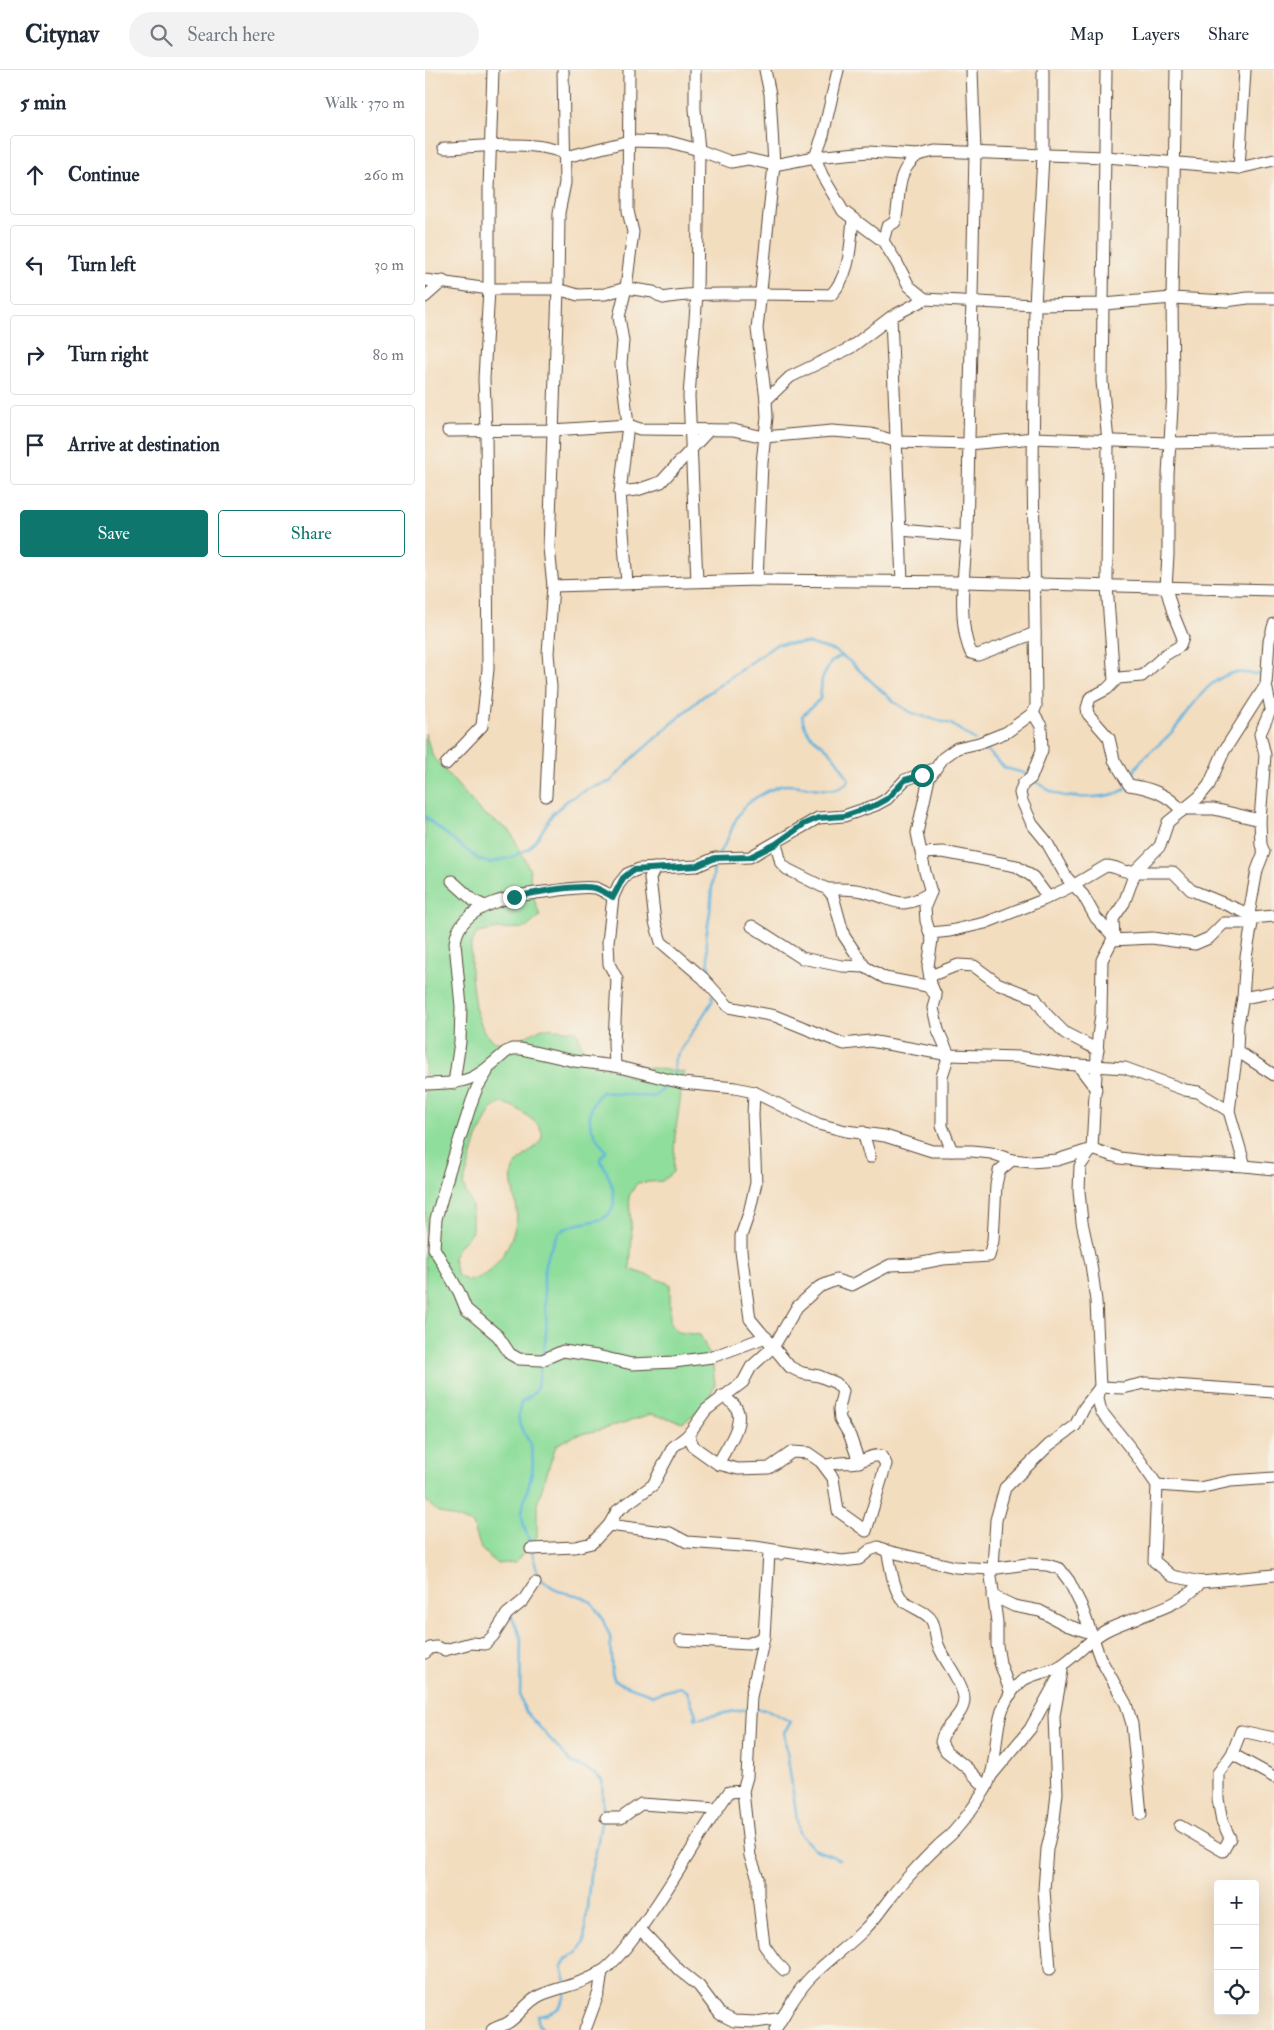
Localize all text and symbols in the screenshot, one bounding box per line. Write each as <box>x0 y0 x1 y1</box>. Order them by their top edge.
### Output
search box <box>129 12 479 57</box>
text: Citynav <box>25 19 99 50</box>
icon: search <box>147 21 175 49</box>
text: Search here <box>187 23 275 47</box>
text: Map <box>1070 23 1104 46</box>
text: Layers <box>1132 23 1180 46</box>
text: Share <box>1208 23 1249 46</box>
text: 5 min <box>20 89 66 116</box>
text: Walk · 370 m <box>324 93 405 113</box>
icon: ahead <box>21 161 49 189</box>
text: Continue <box>68 163 139 187</box>
text: 260 m <box>364 165 404 185</box>
icon: left <box>21 251 49 279</box>
text: Turn left <box>68 253 136 277</box>
text: 30 m <box>374 255 404 275</box>
icon: right <box>21 341 49 369</box>
text: Turn right <box>68 343 148 367</box>
text: 80 m <box>373 345 404 365</box>
icon: arrive <box>21 431 49 459</box>
text: Arrive at destination <box>68 433 220 457</box>
button: Save <box>20 510 208 557</box>
button: Share <box>218 510 405 557</box>
route start <box>911 764 934 787</box>
route end <box>503 886 526 909</box>
map controls <box>1214 1880 1259 2015</box>
button: + <box>1214 1880 1259 1925</box>
button: − <box>1214 1925 1259 1970</box>
button: locate <box>1214 1970 1259 2015</box>

